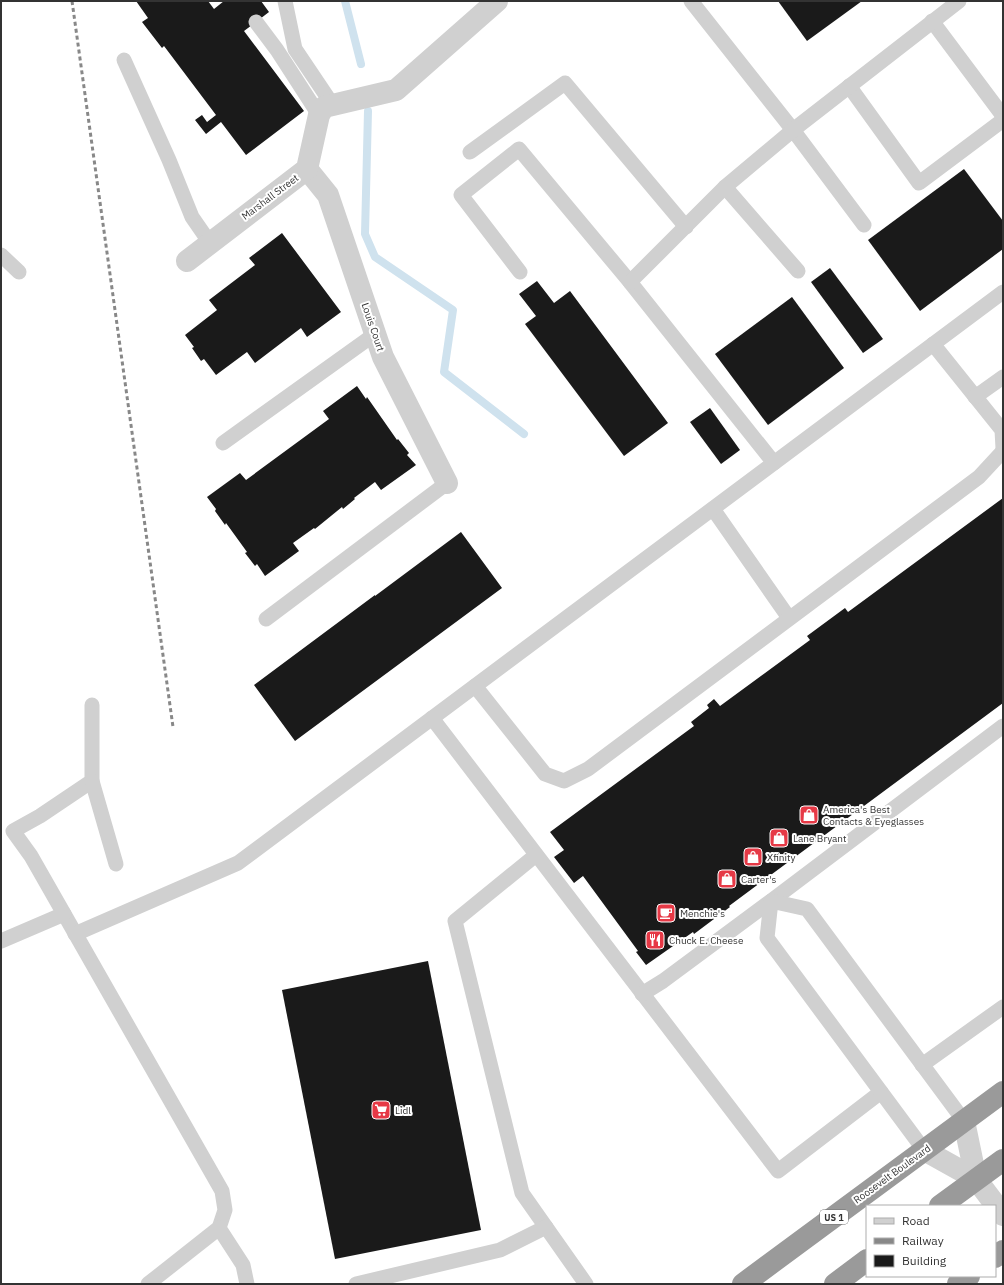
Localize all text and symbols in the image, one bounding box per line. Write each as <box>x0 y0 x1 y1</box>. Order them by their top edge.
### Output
street label: Marshall Street <box>239 171 302 223</box>
street label: Louis Court <box>359 301 388 354</box>
place label: America's Best Contacts & Eyeglasses <box>823 803 924 828</box>
shop icon: America's Best Contacts & Eyeglasses <box>798 804 820 826</box>
shop icon: Lane Bryant <box>768 827 790 849</box>
place label: Lane Bryant <box>793 832 847 845</box>
shop icon: Xfinity <box>742 846 764 868</box>
place label: Xfinity <box>767 851 795 864</box>
shop icon: Carter's <box>716 868 738 890</box>
place label: Carter's <box>741 873 777 886</box>
cafe icon: Menchie's <box>655 902 677 924</box>
place label: Menchie's <box>680 907 725 920</box>
restaurant icon: Chuck E. Cheese <box>644 929 666 951</box>
place label: Chuck E. Cheese <box>669 934 744 947</box>
supermarket icon: Lidl <box>370 1099 392 1121</box>
place label: Lidl <box>395 1104 411 1117</box>
street label: Roosevelt Boulevard <box>851 1142 933 1206</box>
legend <box>866 1205 996 1277</box>
road number: US 1 <box>820 1210 848 1224</box>
text: Road <box>902 1213 930 1228</box>
text: Railway <box>902 1233 944 1248</box>
text: Building <box>902 1253 947 1268</box>

